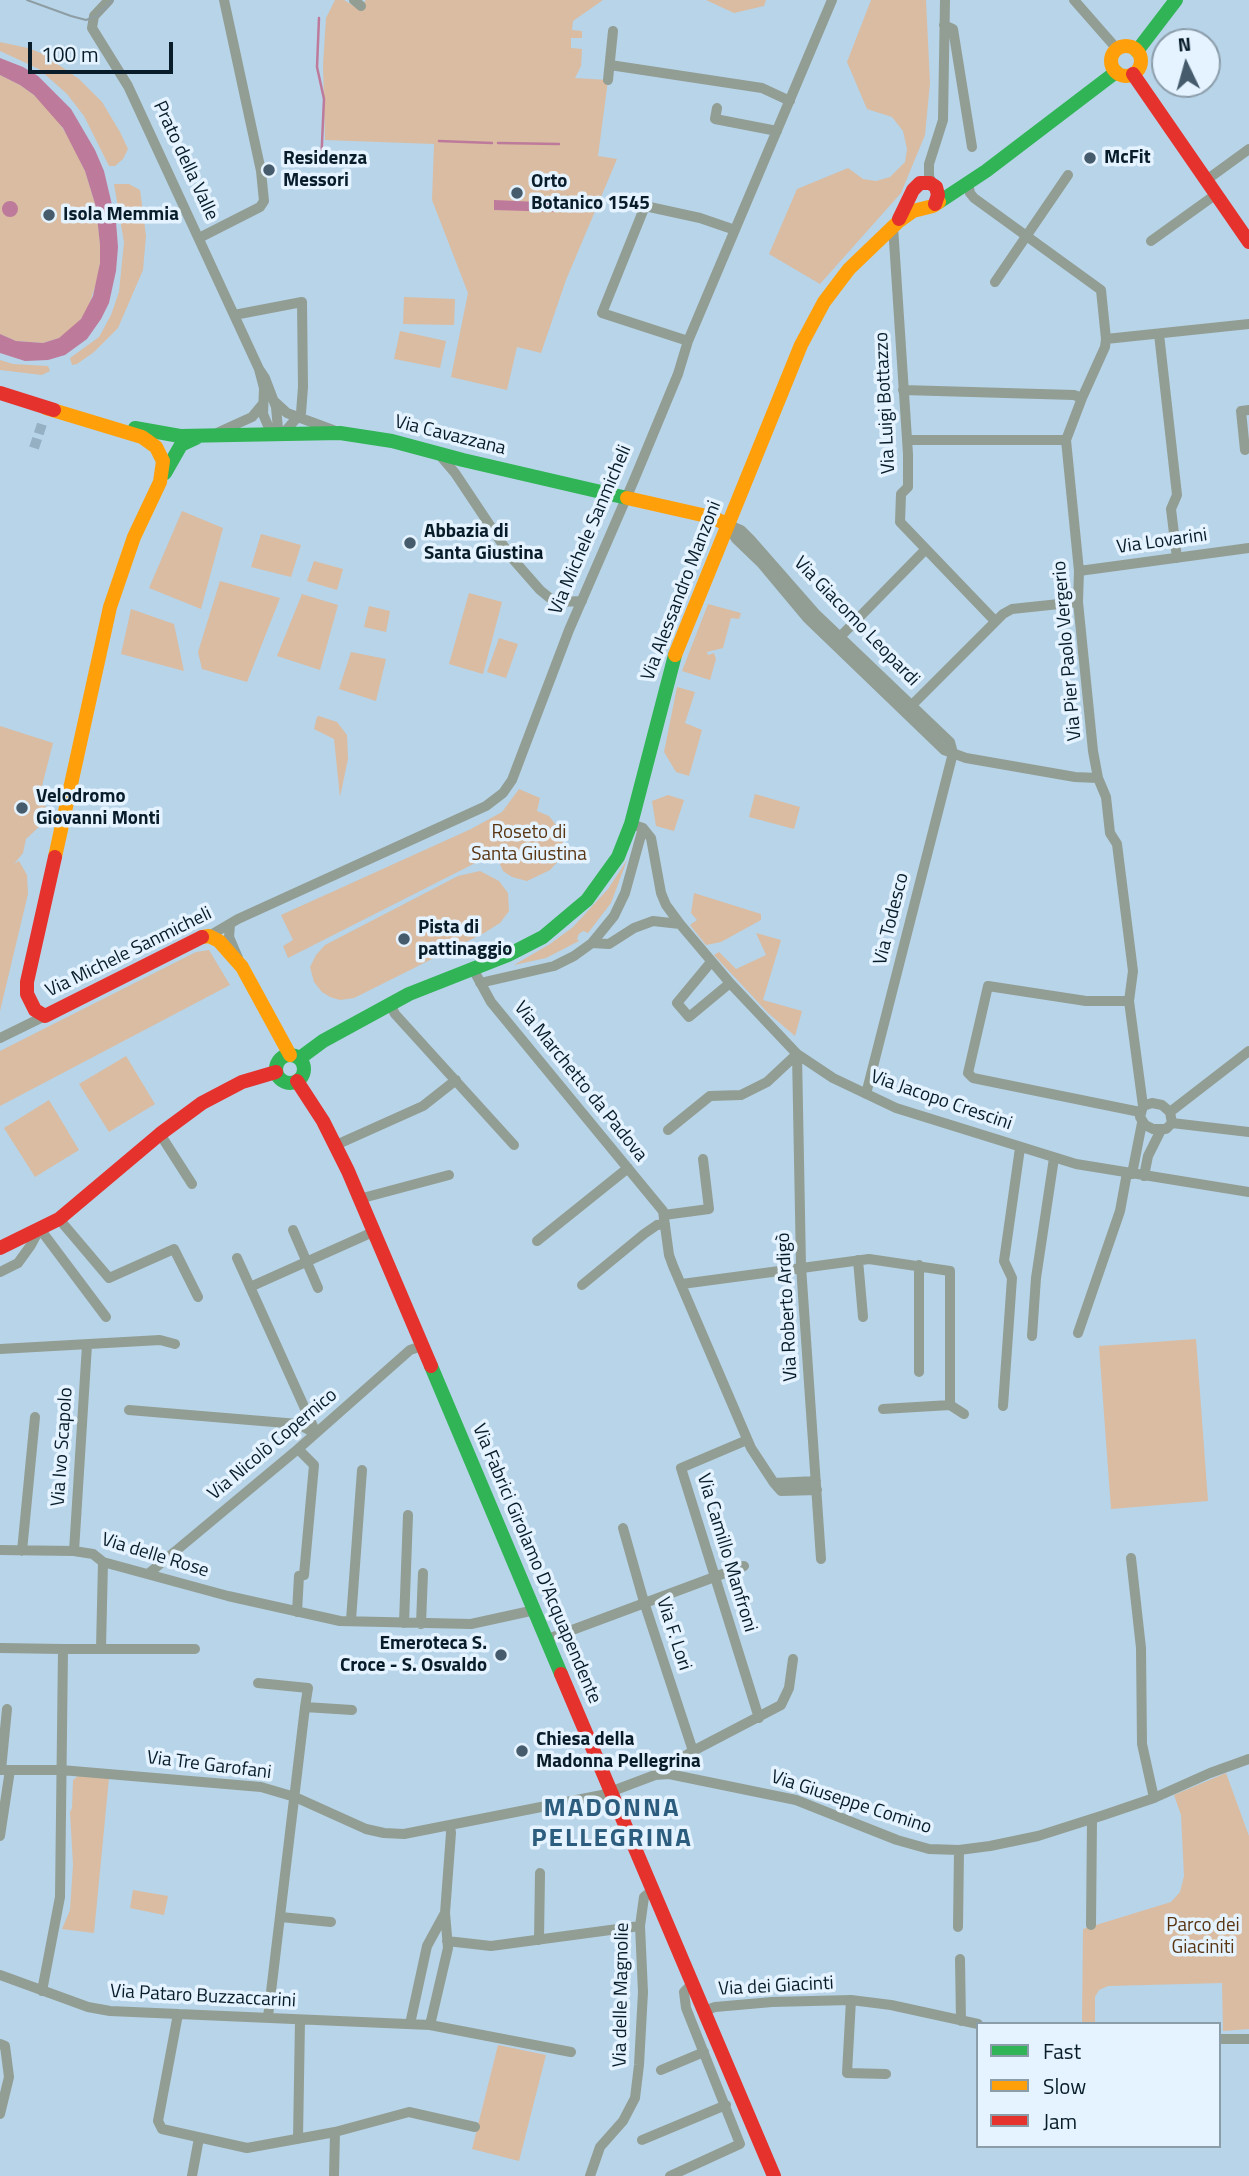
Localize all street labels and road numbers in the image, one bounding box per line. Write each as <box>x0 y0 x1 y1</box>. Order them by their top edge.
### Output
street label: Prato della Valle <box>147 98 223 224</box>
street label: Via Luigi Bottazzo <box>871 331 901 475</box>
street label: Via Cavazzana <box>392 411 508 461</box>
street label: Via Michele Sanmicheli <box>545 442 637 618</box>
street label: Via Alessandro Manzoni <box>637 498 727 684</box>
street label: Via Lovarini <box>1115 524 1209 560</box>
street label: Via Giacomo Leopardi <box>788 552 924 692</box>
street label: Via Pier Paolo Vergerio <box>1049 560 1087 742</box>
street label: Via Todesco <box>870 871 914 967</box>
street label: Via Michele Sanmicheli <box>42 903 216 1003</box>
street label: Via Marchetto da Padova <box>508 997 652 1167</box>
street label: Via Jacopo Crescini <box>867 1066 1015 1136</box>
street label: Via Roberto Ardigò <box>773 1232 803 1382</box>
street label: Via Nicolò Copernico <box>204 1384 342 1506</box>
street label: Via Ivo Scapolo <box>47 1387 79 1507</box>
street label: Via Fabrici Girolamo D'Acquapendente <box>467 1421 605 1707</box>
street label: Via Camillo Manfroni <box>691 1471 761 1635</box>
street label: Via delle Rose <box>99 1529 211 1583</box>
street label: Via F. Lori <box>650 1595 696 1673</box>
street label: Via Tre Garofani <box>145 1747 273 1785</box>
street label: Via Giuseppe Comino <box>768 1766 934 1840</box>
street label: Via delle Magnolie <box>609 1922 635 2068</box>
street label: Via dei Giacinti <box>718 1973 834 2001</box>
street label: Via Pataro Buzzaccarini <box>109 1981 297 2013</box>

